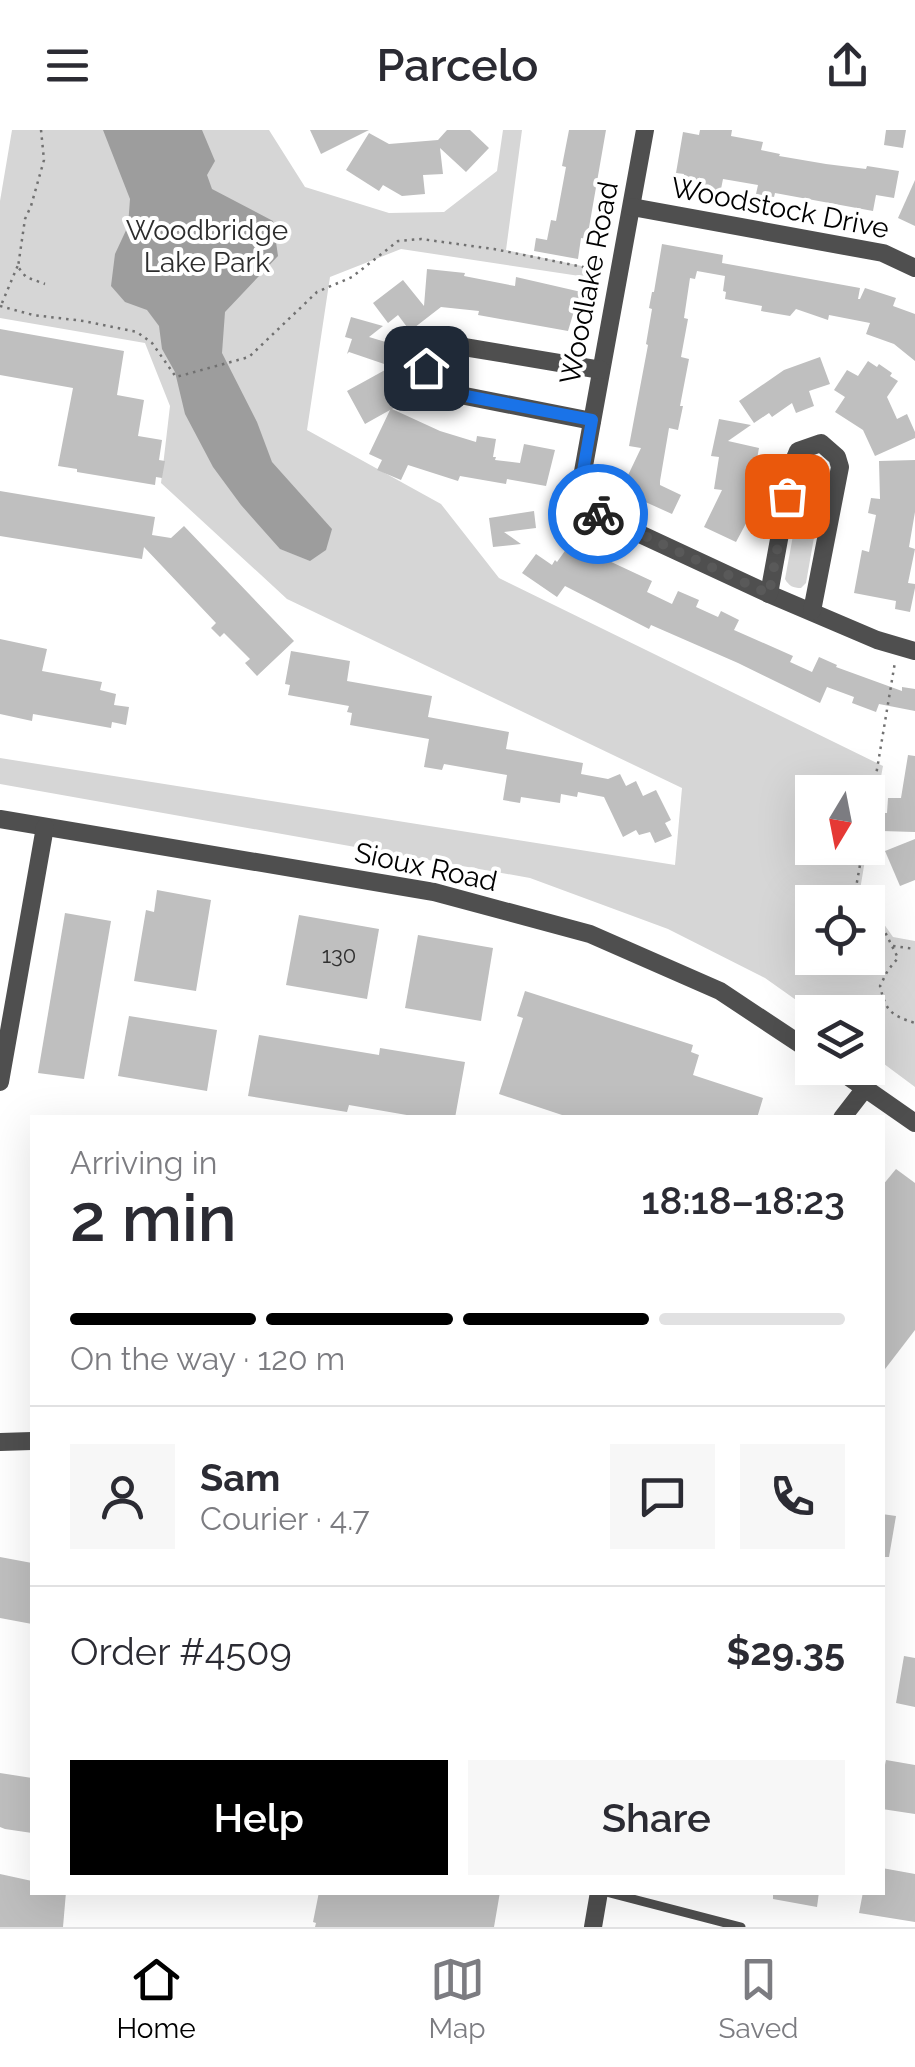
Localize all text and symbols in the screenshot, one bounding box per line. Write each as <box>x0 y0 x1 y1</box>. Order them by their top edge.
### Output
icon: menu <box>40 38 95 93</box>
icon: share <box>820 38 875 93</box>
text: Parcelo <box>377 39 538 92</box>
street label: Woodstock Drive <box>668 171 892 245</box>
street label: Woodlake Road <box>553 179 625 387</box>
park label: Woodbridge Lake Park <box>126 214 288 279</box>
pin <box>384 326 469 411</box>
icon: home <box>399 341 454 396</box>
pin <box>745 454 830 539</box>
courier <box>548 464 648 564</box>
icon: bag <box>760 469 815 524</box>
icon: bike <box>571 487 626 542</box>
north arrow <box>795 775 885 865</box>
map controls <box>795 775 885 1085</box>
street label: Sioux Road <box>352 836 500 898</box>
button: locate <box>795 885 885 975</box>
house number: 130 <box>322 942 356 968</box>
button: layers <box>795 995 885 1085</box>
text: Arriving in <box>70 1144 217 1181</box>
text: 18:18–18:23 <box>642 1178 845 1223</box>
text: 2 min <box>70 1180 237 1256</box>
text: On the way · 120 m <box>70 1340 345 1377</box>
button: person <box>70 1444 175 1549</box>
button: chat <box>610 1444 715 1549</box>
button: phone <box>740 1444 845 1549</box>
text: Sam <box>200 1455 280 1500</box>
text: Courier · 4.7 <box>200 1500 370 1537</box>
text: Order #4509 <box>70 1629 292 1674</box>
text: $29.35 <box>726 1629 845 1674</box>
button: Help <box>70 1760 448 1875</box>
button: Share <box>468 1760 845 1875</box>
tab: Home <box>116 1952 196 2045</box>
tab: Map <box>429 1952 486 2045</box>
tab: Saved <box>718 1952 799 2045</box>

